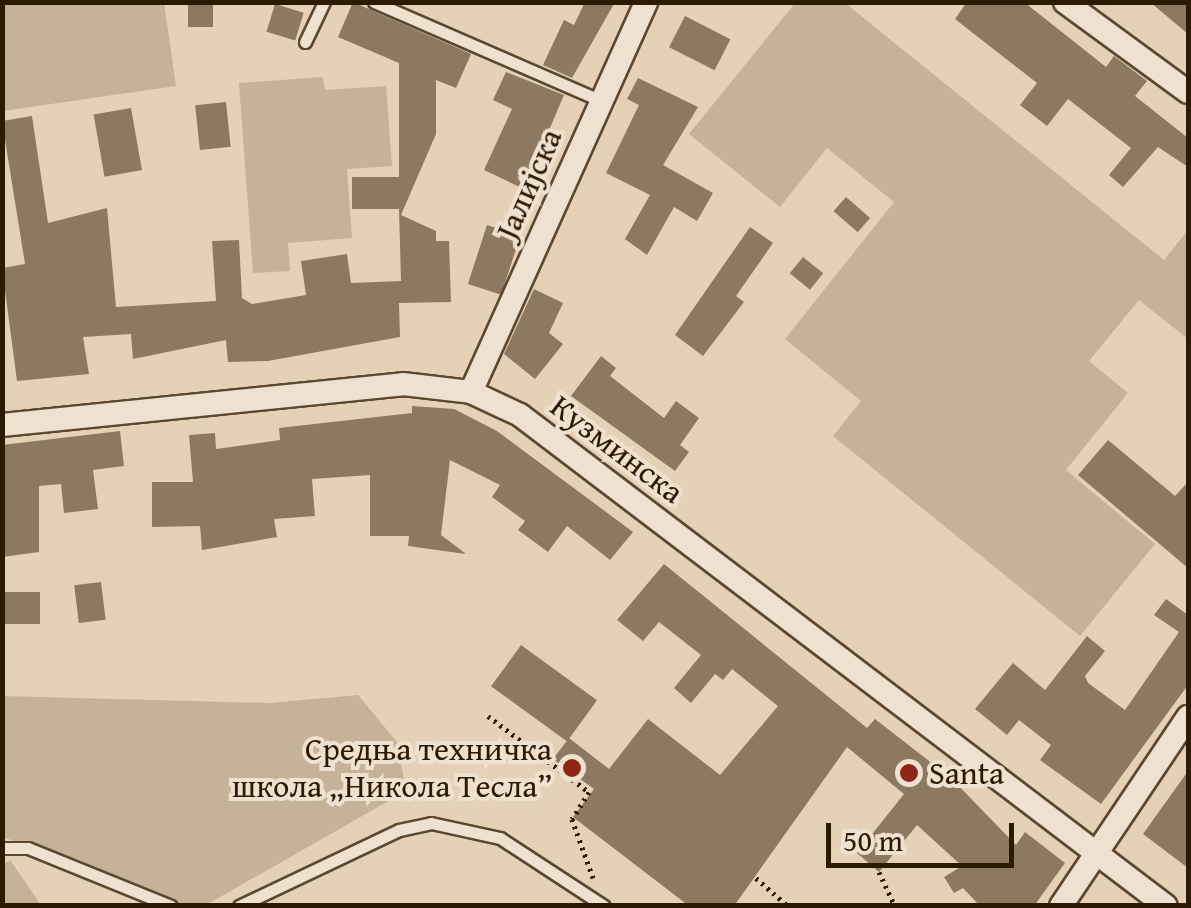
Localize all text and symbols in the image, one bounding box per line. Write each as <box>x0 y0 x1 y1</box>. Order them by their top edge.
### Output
street label: Јалијска <box>488 123 570 245</box>
street label: Кузминска <box>543 387 691 511</box>
place label: Средња техничка школа „Никола Тесла” <box>232 731 552 806</box>
place label: Santa <box>929 754 1004 792</box>
marker: Средња техничка школа „Никола Тесла” <box>561 757 583 779</box>
marker: Santa <box>898 762 920 784</box>
scale bar <box>831 803 1018 865</box>
text: 50 m <box>843 818 903 862</box>

